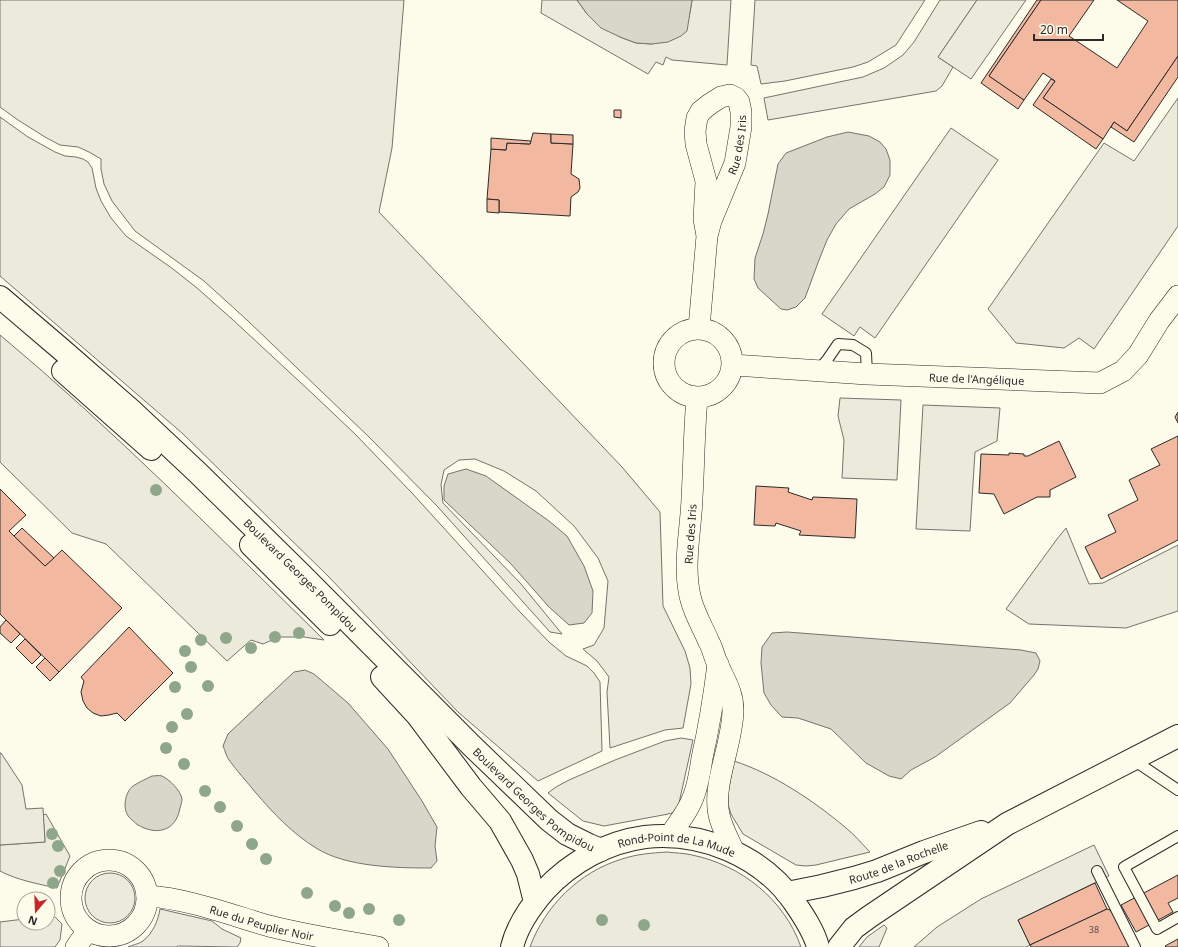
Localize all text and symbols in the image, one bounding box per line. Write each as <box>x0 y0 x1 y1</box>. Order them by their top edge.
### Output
scale bar <box>1034 16 1103 42</box>
text: 20 m <box>1040 21 1068 38</box>
street label: Rue des Iris <box>724 115 749 177</box>
street label: Rue de l'Angélique <box>929 369 1025 388</box>
street label: Rue des Iris <box>680 503 700 565</box>
street label: Boulevard Georges Pompidou <box>241 515 362 635</box>
street label: Boulevard Georges Pompidou <box>470 744 597 854</box>
street label: Rond-Point de La Mude <box>615 829 738 860</box>
street label: Route de la Rochelle <box>847 837 950 887</box>
north arrow <box>16 891 56 931</box>
street label: Rue du Peuplier Noir <box>208 901 316 943</box>
text: N <box>26 912 39 929</box>
house number: 38 <box>1089 923 1099 936</box>

